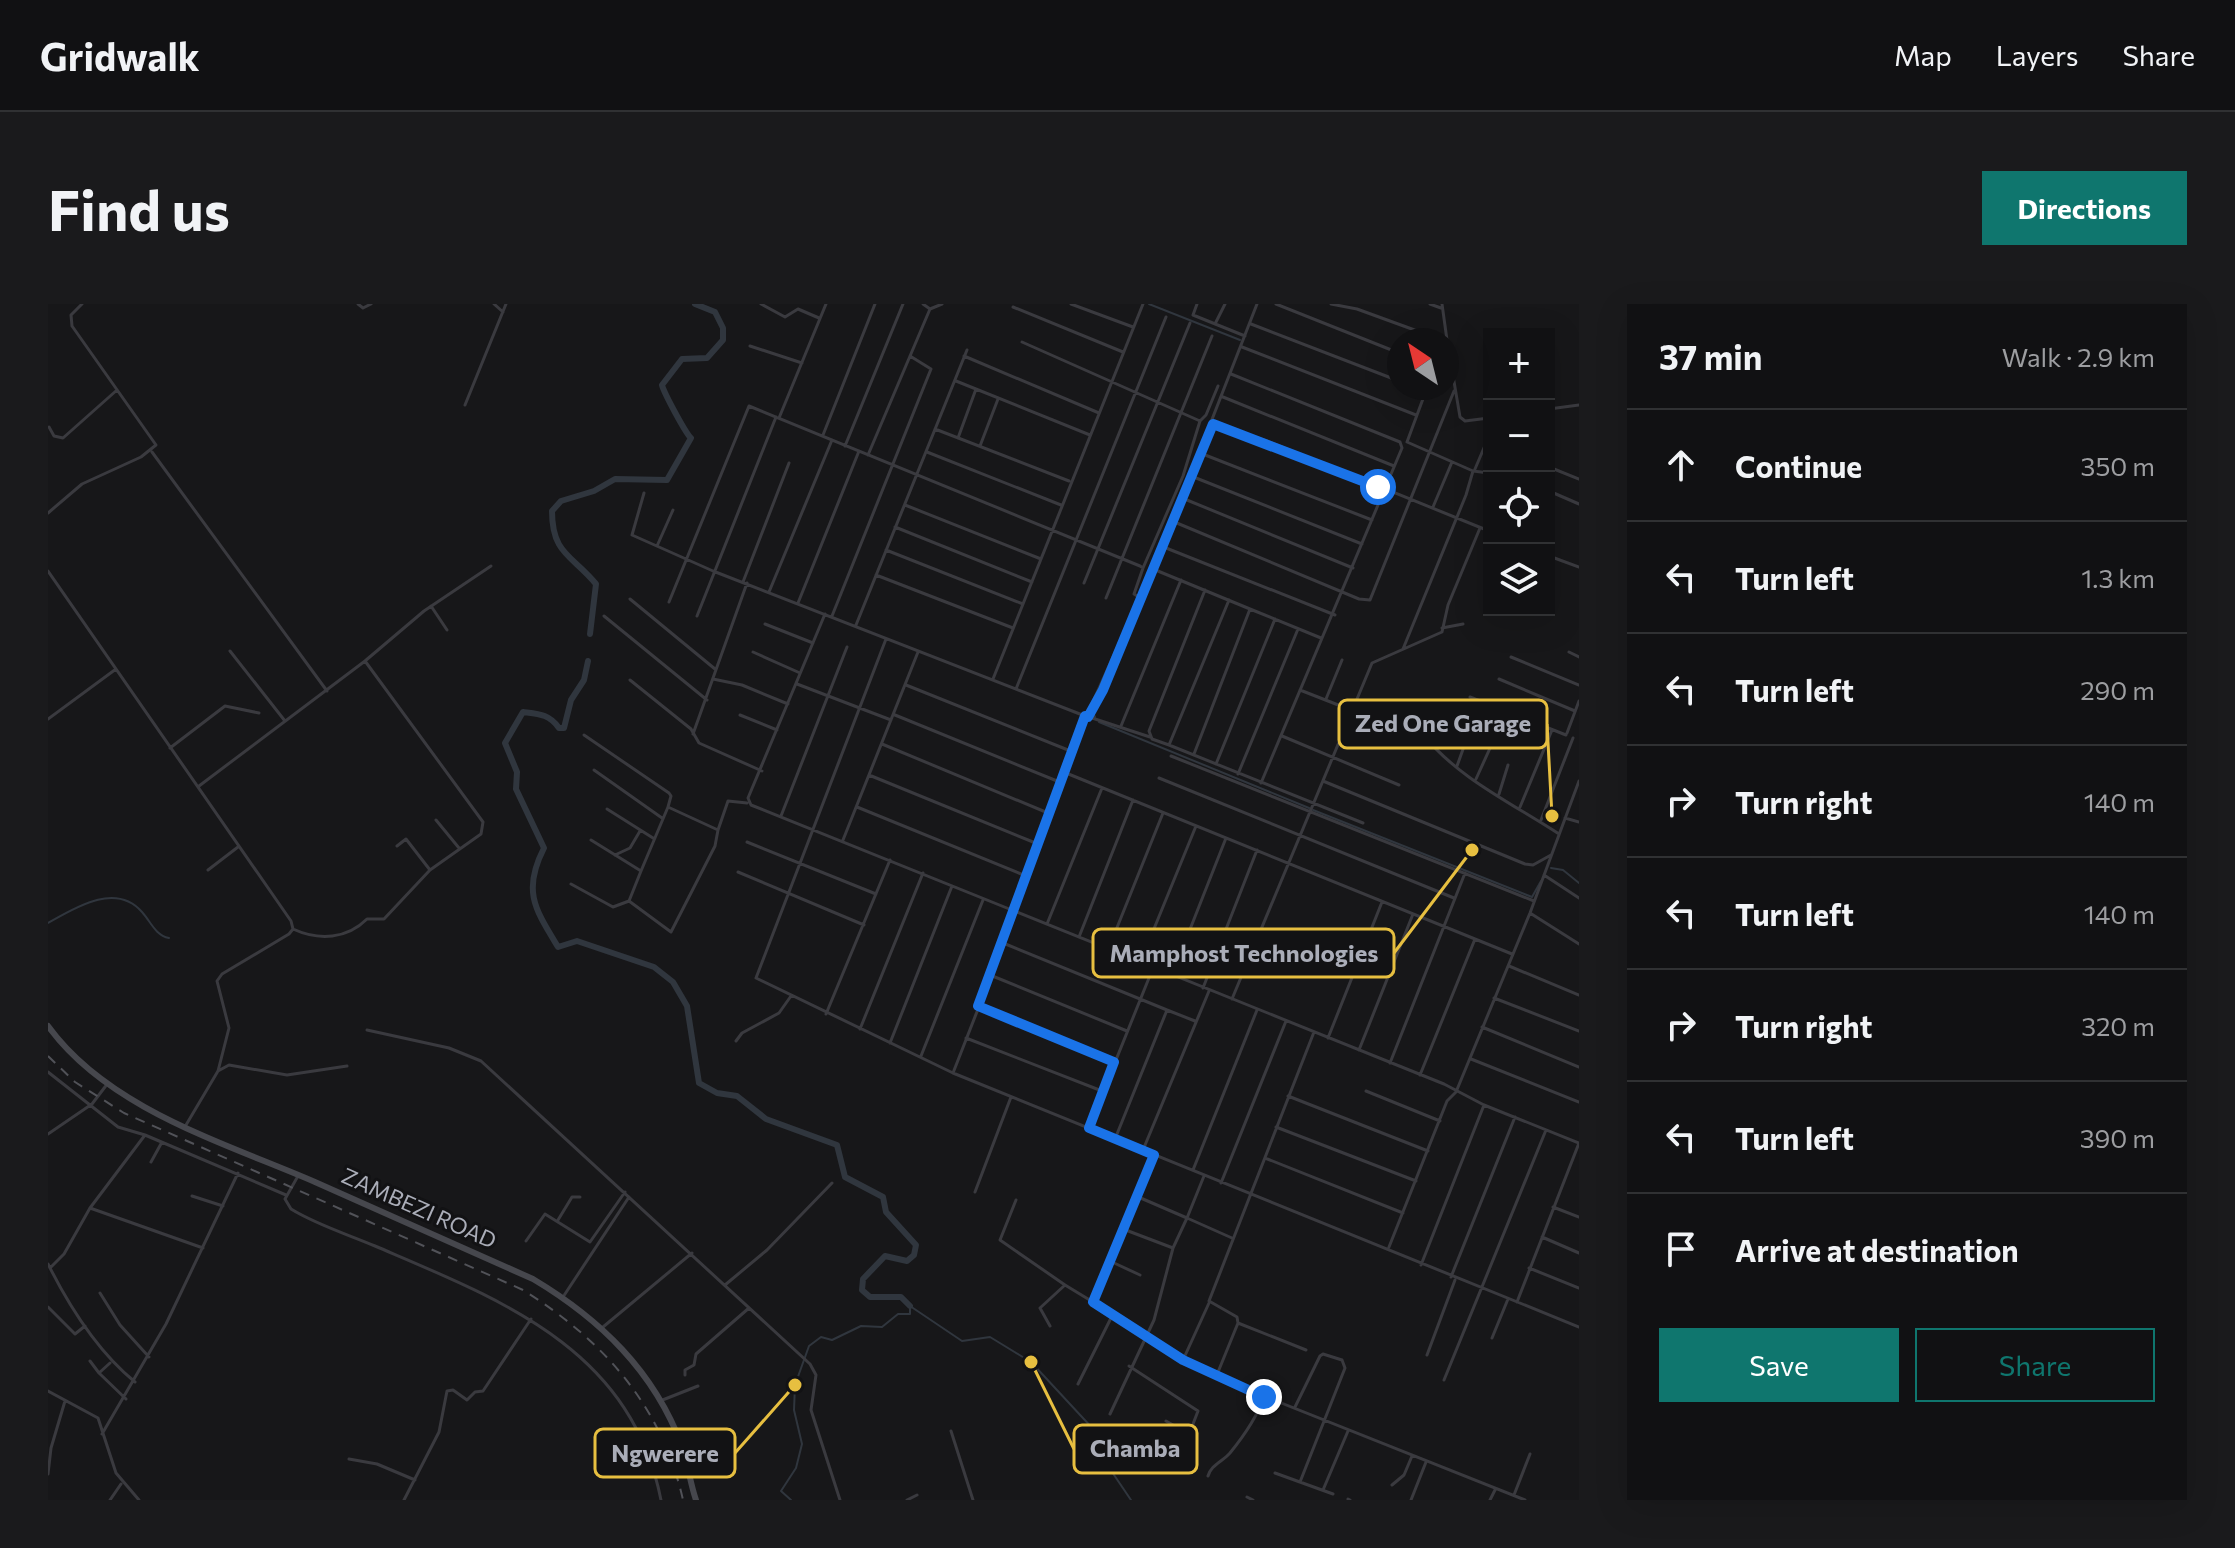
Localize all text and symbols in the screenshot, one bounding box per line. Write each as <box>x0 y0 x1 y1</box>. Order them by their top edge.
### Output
text: Gridwalk <box>40 32 200 79</box>
text: Map <box>1894 38 1952 72</box>
text: Layers <box>1996 38 2078 72</box>
text: Share <box>2122 38 2195 72</box>
button: Directions <box>1982 171 2187 245</box>
text: Find us <box>48 174 230 243</box>
north arrow <box>1387 328 1459 400</box>
map controls <box>1483 328 1555 616</box>
button: + <box>1483 328 1555 400</box>
text: 37 min <box>1659 335 1762 377</box>
text: Walk · 2.9 km <box>2002 341 2155 372</box>
button: − <box>1483 400 1555 472</box>
icon: ahead <box>1659 443 1703 487</box>
text: Continue <box>1735 447 1862 484</box>
text: 350 m <box>2081 450 2155 481</box>
route start <box>1360 469 1396 505</box>
button: locate <box>1483 472 1555 544</box>
button: layers <box>1483 544 1555 616</box>
icon: left <box>1659 555 1703 599</box>
text: Turn left <box>1735 559 1854 596</box>
text: 1.3 km <box>2081 562 2155 593</box>
icon: left <box>1659 667 1703 711</box>
text: Turn left <box>1735 671 1854 708</box>
text: 290 m <box>2080 674 2155 705</box>
callout: Zed One Garage <box>1339 700 1547 748</box>
text: Zed One Garage <box>1355 708 1531 737</box>
icon: right <box>1659 779 1703 823</box>
text: Turn right <box>1735 783 1872 820</box>
text: 140 m <box>2084 786 2155 817</box>
icon: left <box>1659 891 1703 935</box>
text: Turn left <box>1735 895 1854 932</box>
text: 140 m <box>2084 898 2155 929</box>
callout: Mamphost Technologies <box>1093 929 1394 977</box>
text: Mamphost Technologies <box>1109 938 1379 967</box>
icon: right <box>1659 1003 1703 1047</box>
text: Turn right <box>1735 1007 1872 1044</box>
text: 320 m <box>2081 1010 2155 1041</box>
icon: left <box>1659 1115 1703 1159</box>
text: Turn left <box>1735 1119 1854 1156</box>
text: 390 m <box>2080 1122 2155 1153</box>
street label: ZAMBEZI ROAD <box>338 1161 501 1254</box>
icon: arrive <box>1659 1227 1703 1271</box>
text: Arrive at destination <box>1735 1231 2019 1268</box>
button: Save <box>1659 1328 1899 1402</box>
button: Share <box>1915 1328 2155 1402</box>
route end <box>1246 1379 1282 1415</box>
callout: Chamba <box>1074 1425 1197 1473</box>
callout: Ngwerere <box>595 1429 735 1477</box>
text: Chamba <box>1090 1433 1180 1462</box>
text: Ngwerere <box>611 1438 719 1467</box>

